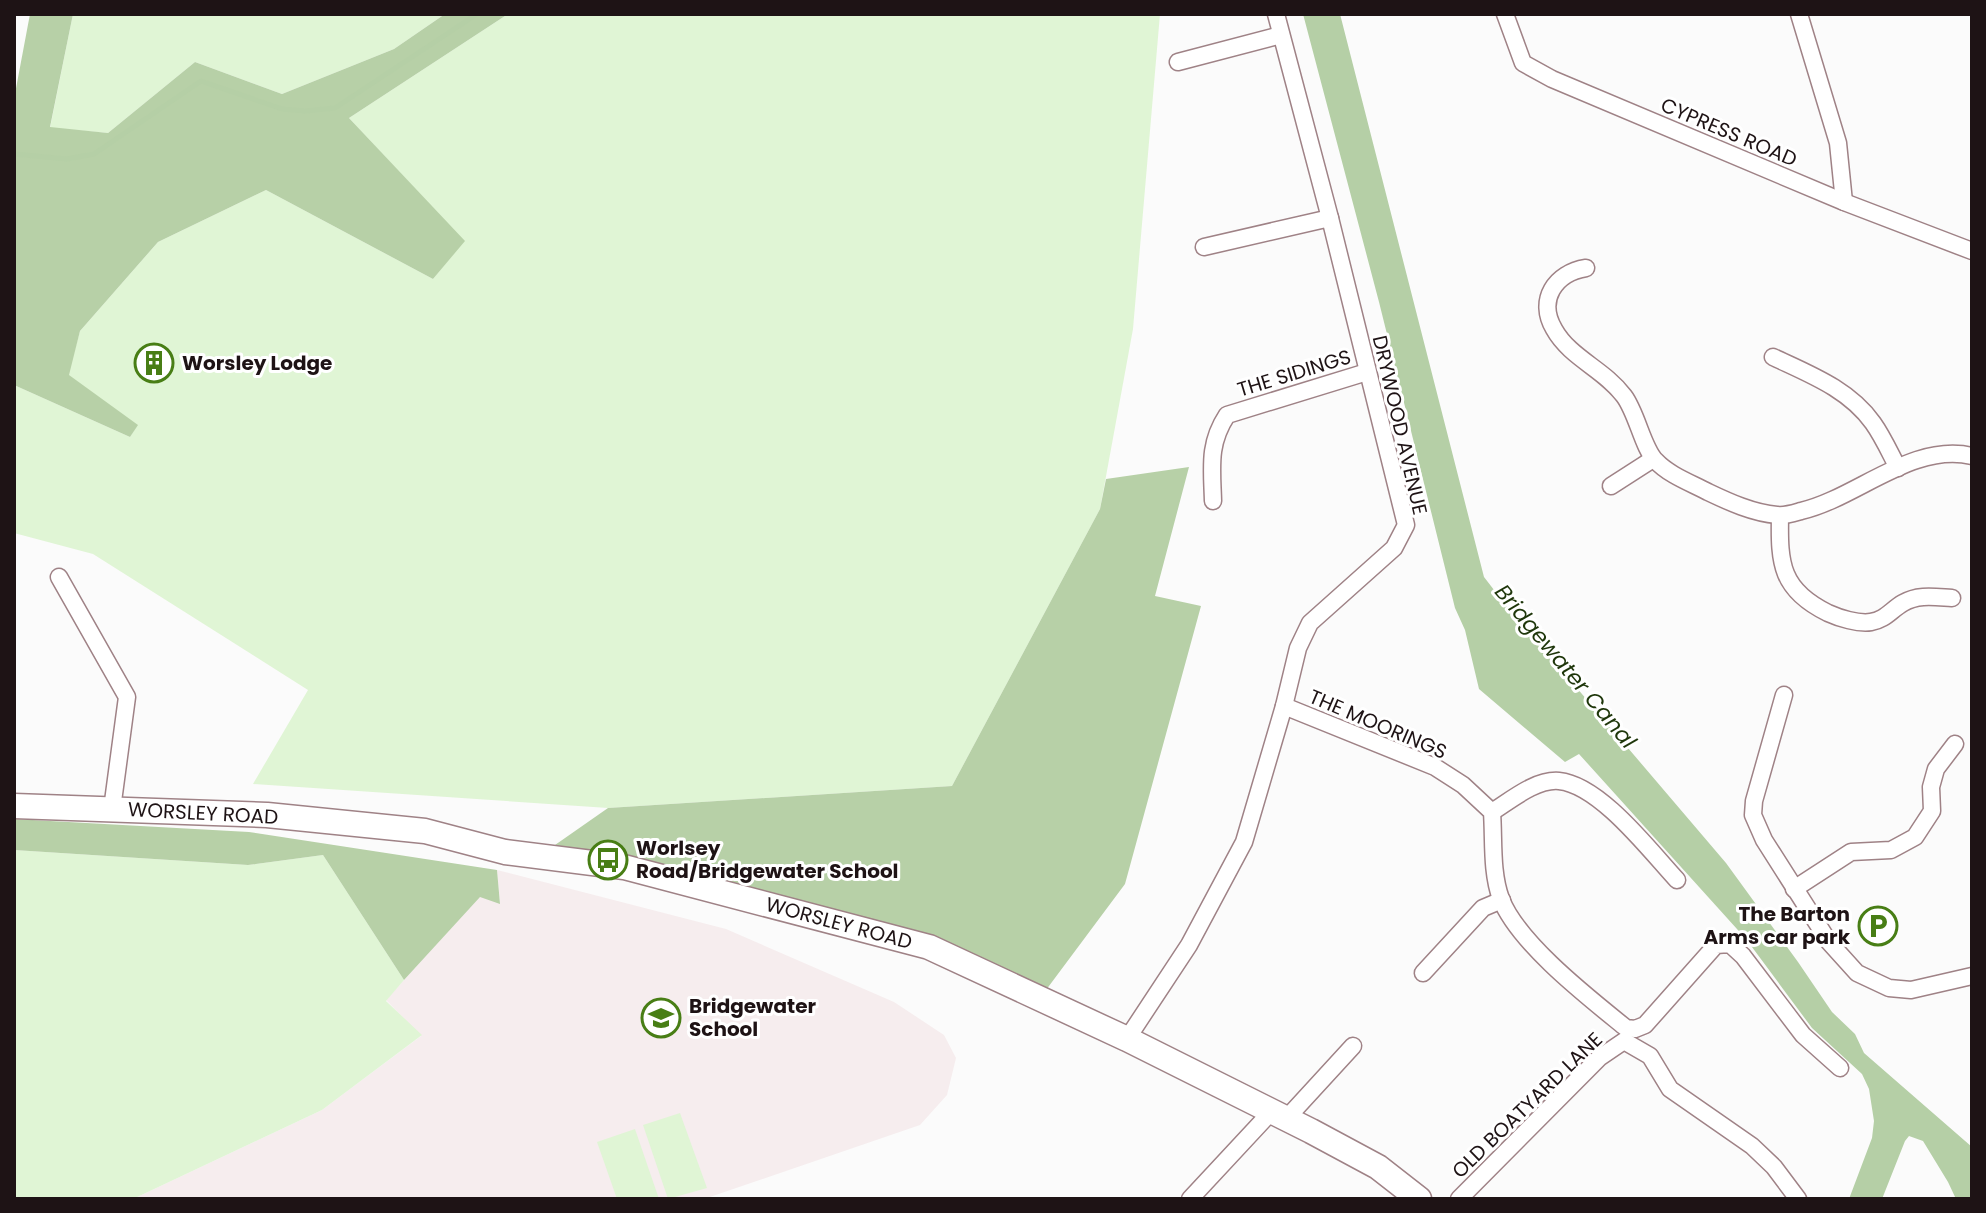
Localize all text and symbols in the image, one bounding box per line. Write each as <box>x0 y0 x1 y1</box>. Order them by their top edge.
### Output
street label: CYPRESS ROAD <box>1657 91 1801 173</box>
street label: DRYWOOD AVENUE <box>1366 332 1434 518</box>
building icon: Worsley Lodge <box>133 342 175 384</box>
street label: THE SIDINGS <box>1234 342 1354 404</box>
place label: Worsley Lodge <box>182 349 332 377</box>
water label: Bridgewater Canal <box>1488 577 1644 756</box>
street label: THE MOORINGS <box>1305 682 1451 766</box>
street label: WORSLEY ROAD <box>127 795 279 831</box>
place label: Worlsey Road/Bridgewater School <box>636 834 899 885</box>
bus stop icon: Worlsey Road/Bridgewater School <box>587 839 629 881</box>
street label: WORSLEY ROAD <box>763 890 915 956</box>
place label: The Barton Arms car park <box>1704 900 1851 951</box>
parking icon: The Barton Arms car park <box>1857 905 1899 947</box>
place label: Bridgewater School <box>689 992 816 1043</box>
school or university icon: Bridgewater School <box>640 997 682 1039</box>
street label: OLD BOATYARD LANE <box>1446 1026 1608 1184</box>

